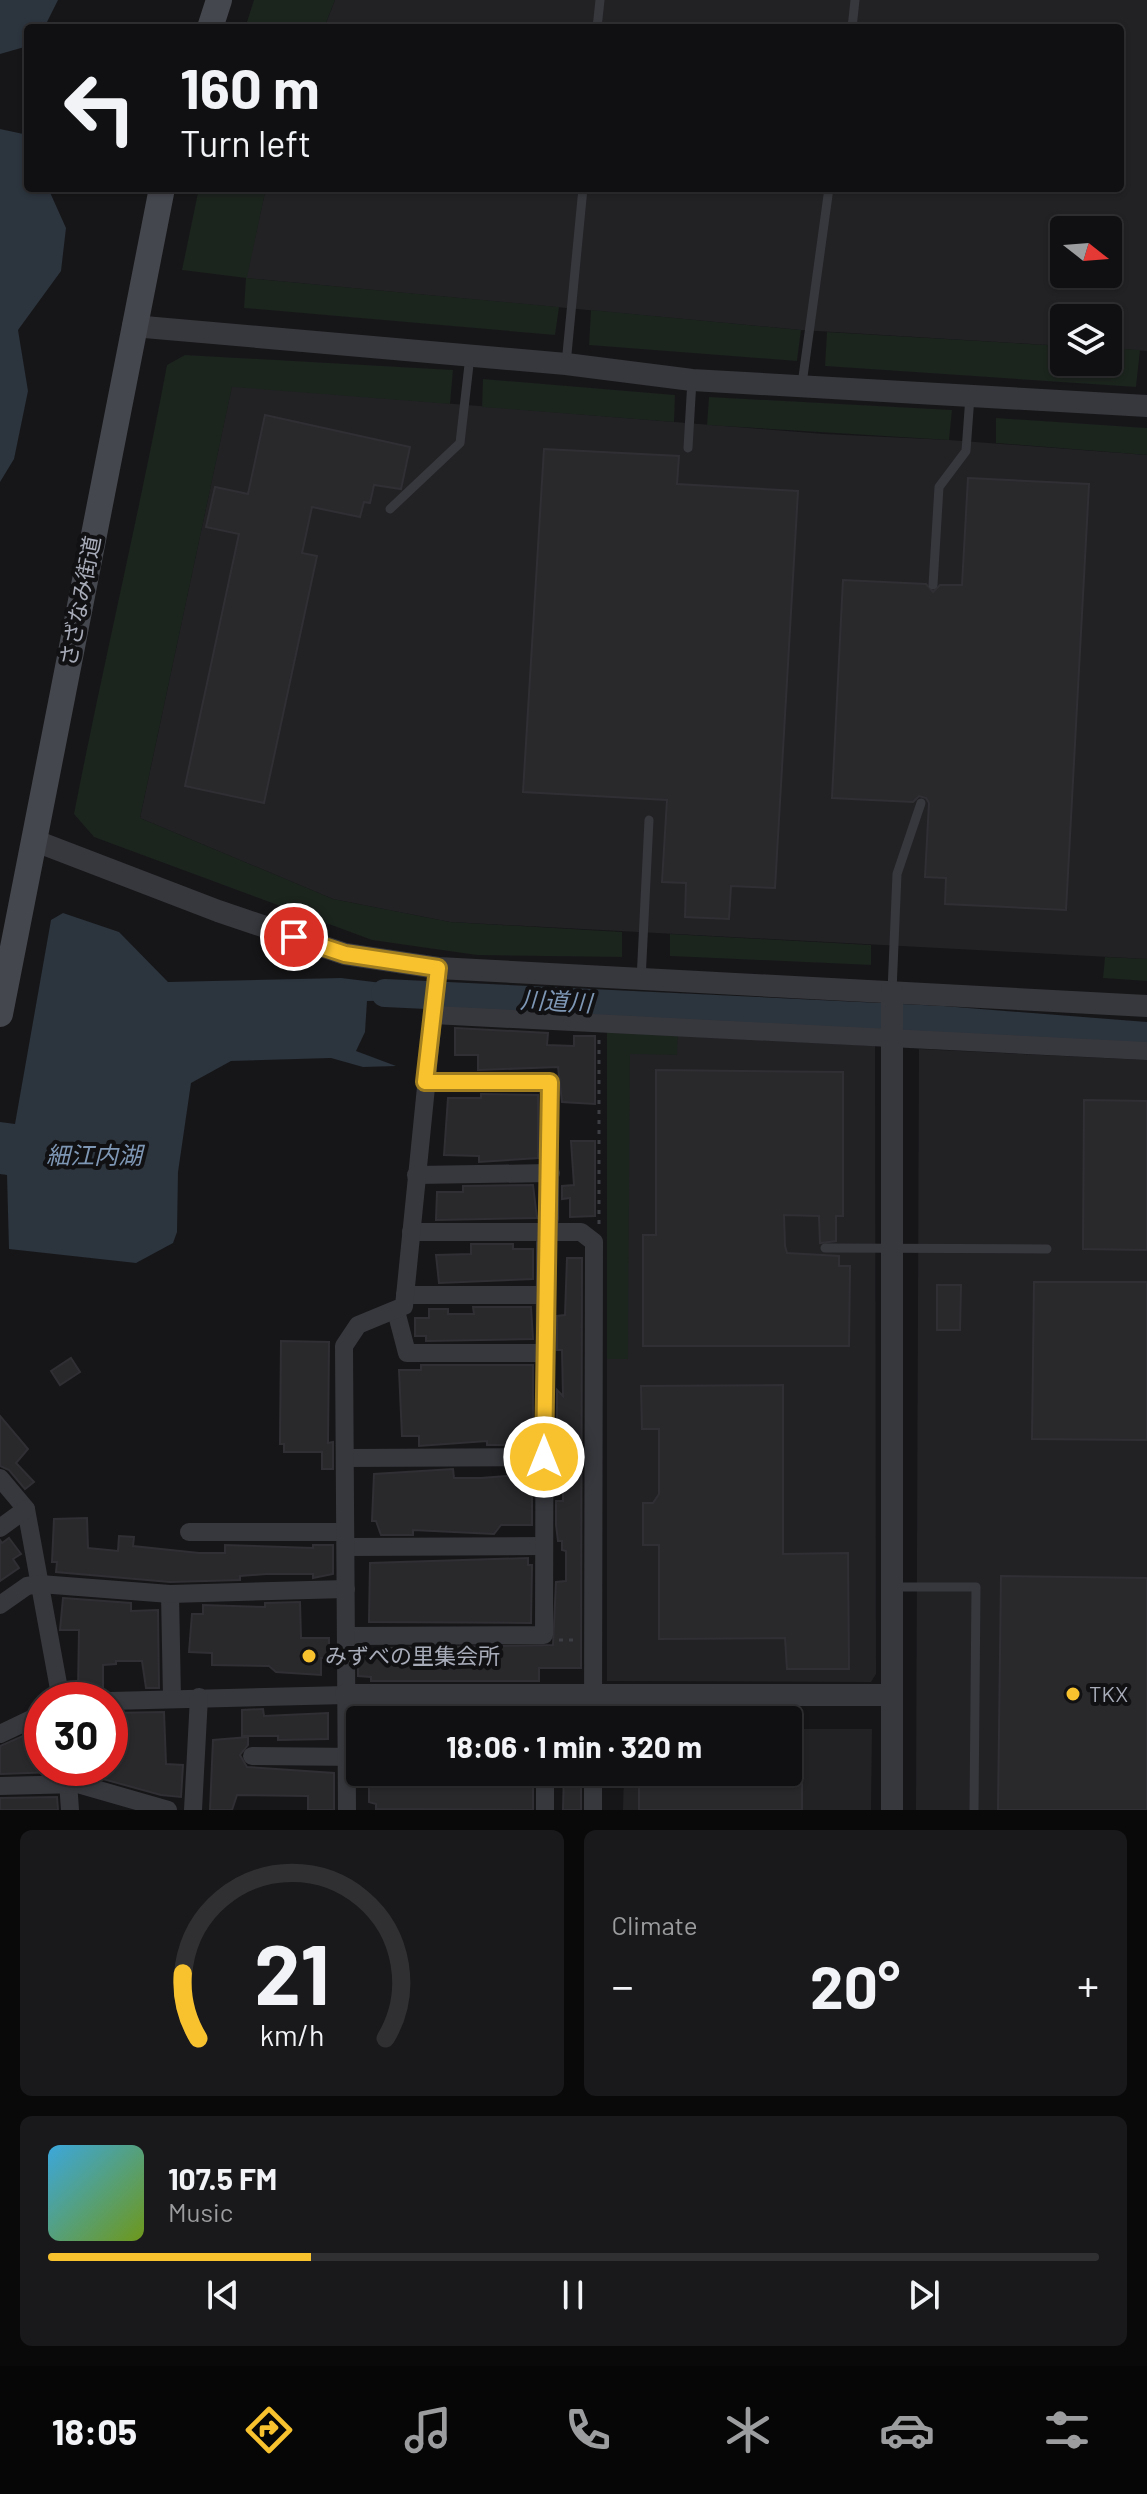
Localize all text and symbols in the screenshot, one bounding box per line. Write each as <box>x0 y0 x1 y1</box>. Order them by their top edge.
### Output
text: 160 m <box>180 53 320 120</box>
icon: left <box>48 56 152 160</box>
text: Turn left <box>180 121 311 164</box>
north arrow <box>1050 216 1122 288</box>
map controls <box>1050 216 1122 376</box>
button: layers <box>1050 304 1122 376</box>
street label: さざなみ街道 <box>54 534 104 668</box>
pin <box>260 903 328 971</box>
icon: arrive <box>272 915 316 959</box>
water label: 川道川 <box>519 984 596 1017</box>
water label: 細江内湖 <box>46 1140 146 1169</box>
position arrow <box>502 1415 586 1499</box>
place label: みずべの里集会所 <box>325 1642 500 1668</box>
marker: みずべの里集会所 <box>300 1647 318 1665</box>
place label: TKX <box>1089 1680 1128 1706</box>
speed limit sign: 30 <box>24 1682 128 1786</box>
marker: TKX <box>1064 1685 1082 1703</box>
text: 18:06 · 1 min · 320 m <box>446 1728 702 1764</box>
text: Climate <box>612 1909 698 1940</box>
text: 21 <box>254 1922 330 2022</box>
text: 20° <box>810 1949 900 2021</box>
text: − <box>612 1958 634 2011</box>
text: + <box>1077 1958 1099 2011</box>
text: km/h <box>259 2017 324 2052</box>
text: 107.5 FM <box>168 2160 277 2196</box>
text: Music <box>168 2196 233 2227</box>
icon: previous <box>201 2273 245 2317</box>
icon: pause <box>551 2273 595 2317</box>
icon: next <box>902 2273 946 2317</box>
icon: directions <box>241 2402 297 2458</box>
icon: music <box>400 2402 456 2458</box>
icon: phone <box>560 2402 616 2458</box>
icon: climate <box>720 2402 776 2458</box>
icon: car <box>879 2402 935 2458</box>
icon: filters <box>1039 2402 1095 2458</box>
text: 18:05 <box>52 2409 137 2452</box>

